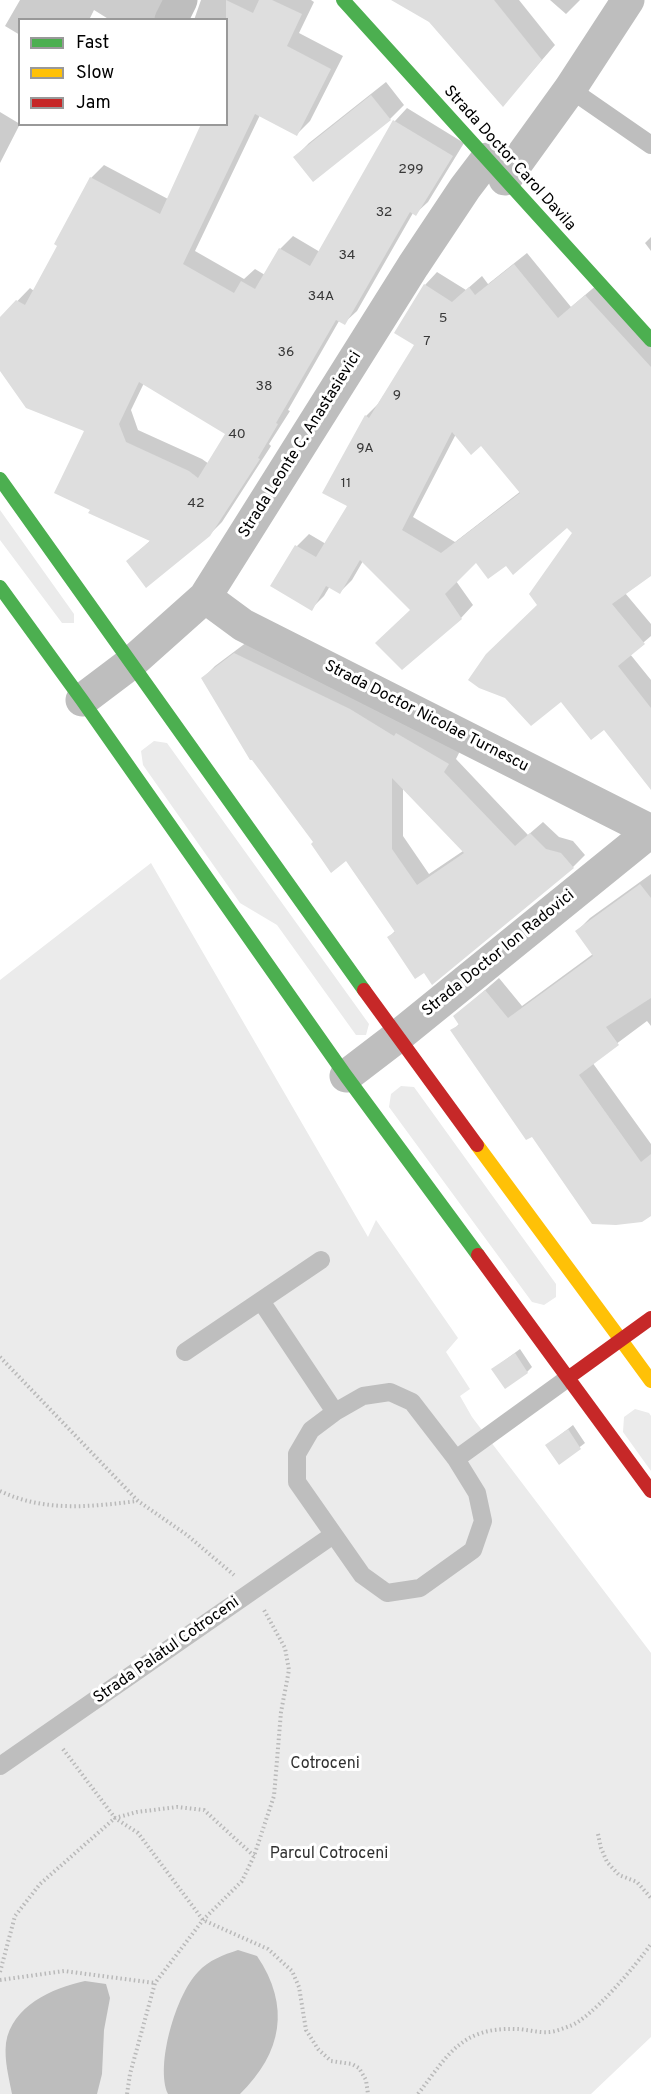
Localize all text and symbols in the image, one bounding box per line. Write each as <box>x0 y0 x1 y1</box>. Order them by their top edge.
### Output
legend <box>18 18 228 126</box>
text: Fast <box>76 32 109 55</box>
text: Slow <box>76 62 114 85</box>
street label: Strada Doctor Carol Davila <box>439 82 579 236</box>
text: Jam <box>76 92 111 115</box>
house number: 299 <box>398 162 424 178</box>
house number: 32 <box>376 205 392 221</box>
house number: 34 <box>338 248 356 264</box>
house number: 34A <box>308 289 334 305</box>
house number: 5 <box>439 311 447 327</box>
house number: 7 <box>423 334 431 350</box>
house number: 36 <box>278 345 294 361</box>
street label: Strada Leonte C. Anastasievici <box>236 348 366 542</box>
house number: 38 <box>256 379 272 395</box>
house number: 9 <box>393 388 401 404</box>
house number: 40 <box>228 427 246 443</box>
house number: 9A <box>356 441 374 457</box>
house number: 11 <box>341 476 351 492</box>
house number: 42 <box>187 496 205 512</box>
street label: Strada Doctor Nicolae Turnescu <box>321 657 531 777</box>
street label: Strada Doctor Ion Radovici <box>419 887 579 1021</box>
street label: Strada Palatul Cotroceni <box>91 1593 243 1709</box>
park label: Cotroceni <box>290 1755 360 1775</box>
park label: Parcul Cotroceni <box>270 1845 388 1865</box>

